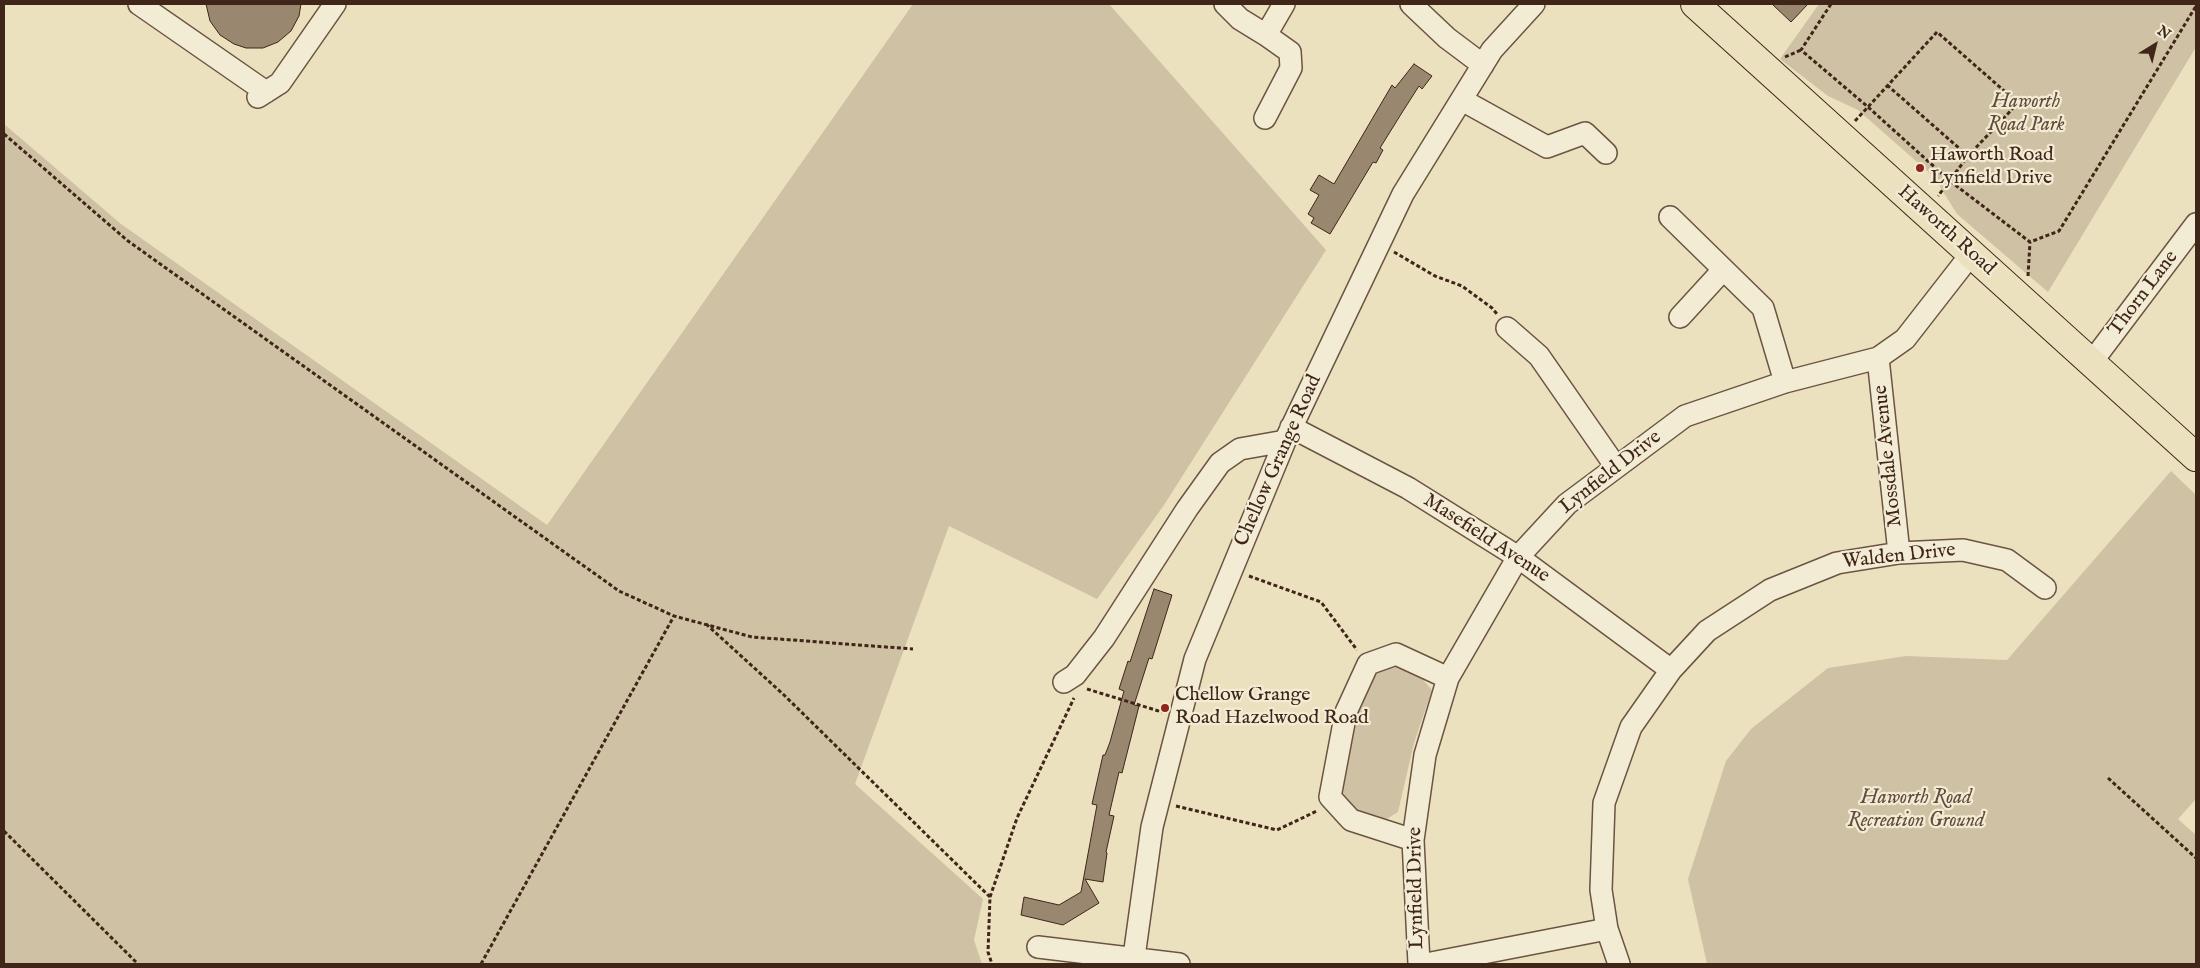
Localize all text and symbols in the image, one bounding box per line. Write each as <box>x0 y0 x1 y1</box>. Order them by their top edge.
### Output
north arrow <box>2130 20 2180 70</box>
text: N <box>2154 22 2174 44</box>
park label: Haworth Road Park <box>1987 91 2065 138</box>
place label: Haworth Road Lynfield Drive <box>1930 144 2054 191</box>
marker: Haworth Road Lynfield Drive <box>1914 162 1926 174</box>
street label: Haworth Road <box>1892 181 2000 281</box>
street label: Thorn Lane <box>2104 246 2184 342</box>
street label: Chellow Grange Road <box>1230 372 1328 550</box>
street label: Mossdale Avenue <box>1870 384 1908 528</box>
street label: Lynfield Drive <box>1555 426 1667 520</box>
street label: Masefield Avenue <box>1418 489 1554 589</box>
street label: Walden Drive <box>1841 539 1957 575</box>
place label: Chellow Grange Road Hazelwood Road <box>1175 684 1369 731</box>
marker: Chellow Grange Road Hazelwood Road <box>1159 702 1171 714</box>
park label: Haworth Road Recreation Ground <box>1848 787 1984 834</box>
street label: Lynfield Drive <box>1404 827 1430 949</box>

